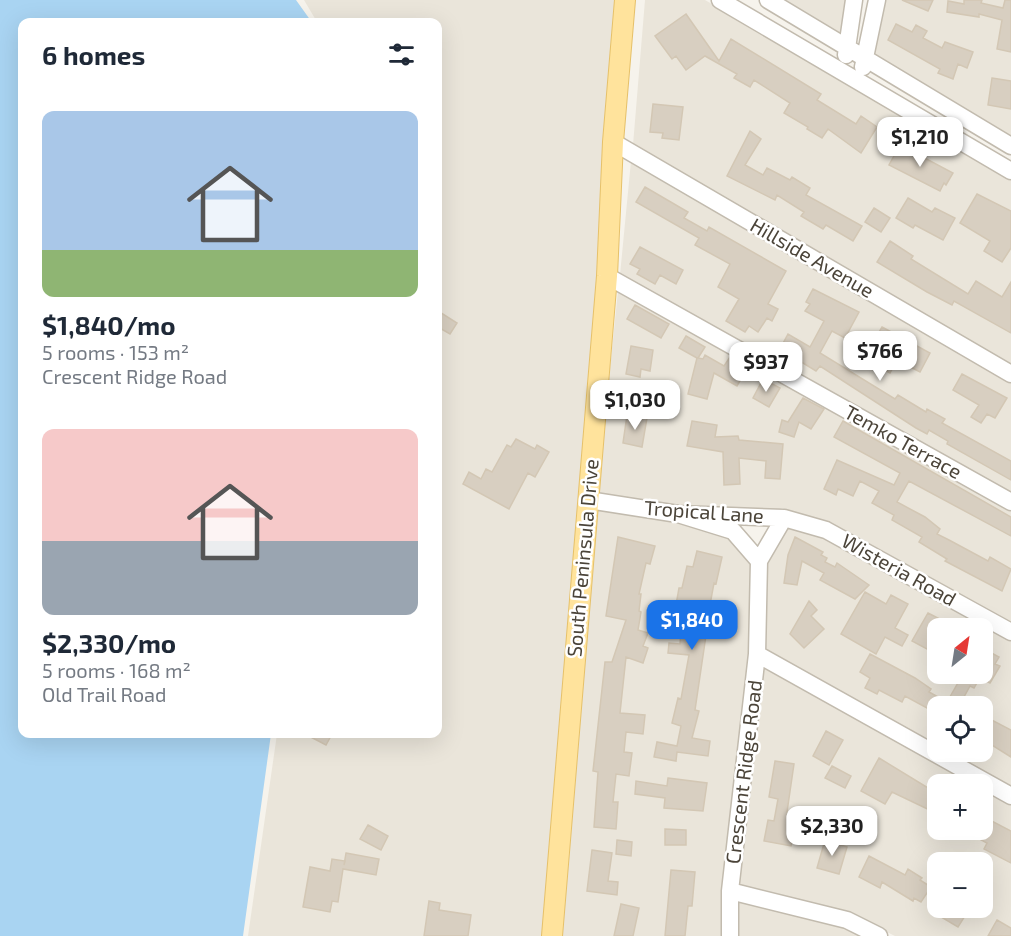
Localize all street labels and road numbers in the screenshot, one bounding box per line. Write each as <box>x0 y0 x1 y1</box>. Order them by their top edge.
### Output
street label: Hillside Avenue <box>747 212 878 302</box>
street label: Temko Terrace <box>841 399 966 483</box>
street label: South Peninsula Drive <box>561 458 603 658</box>
street label: Tropical Lane <box>644 495 765 527</box>
street label: Wisteria Road <box>838 528 961 610</box>
street label: Crescent Ridge Road <box>720 678 766 865</box>

